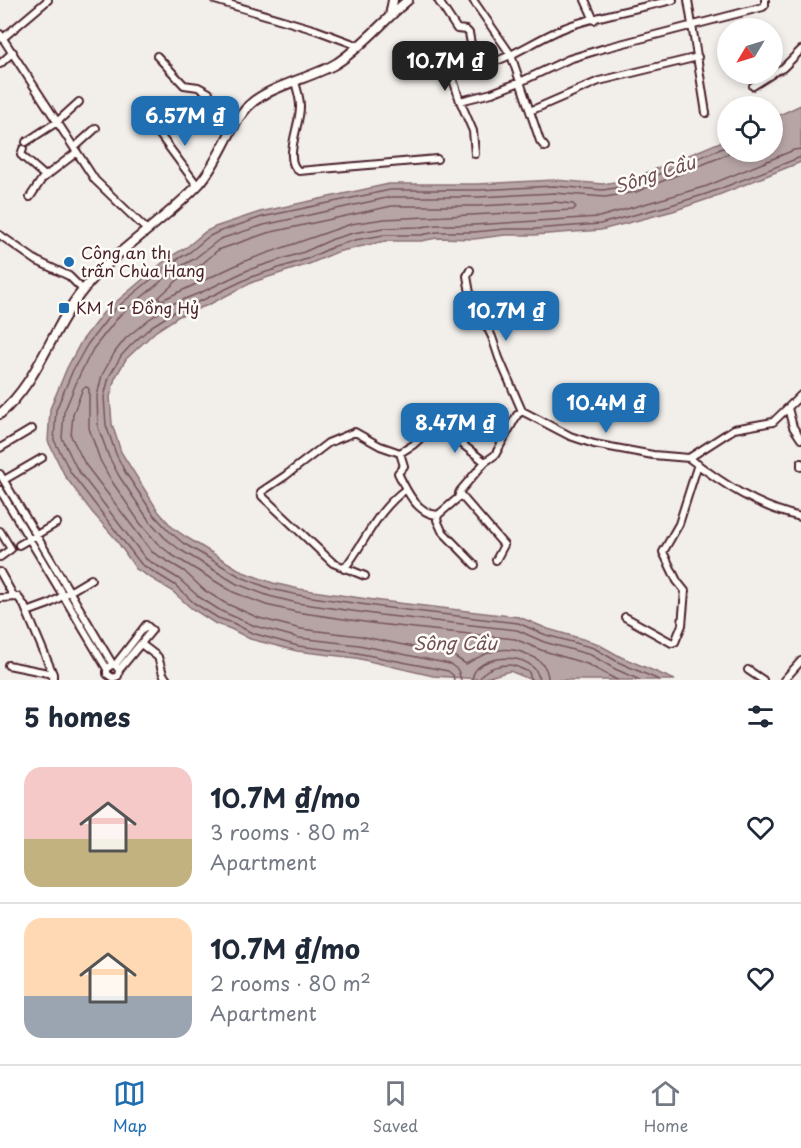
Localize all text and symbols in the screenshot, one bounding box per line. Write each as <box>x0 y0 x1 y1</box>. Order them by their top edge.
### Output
north arrow <box>717 18 783 84</box>
map controls <box>717 18 783 162</box>
pin: 10.7M ₫ <box>390 41 500 92</box>
text: 10.7M ₫ <box>406 45 484 75</box>
pin: 6.57M ₫ <box>130 96 240 147</box>
button: locate <box>717 96 783 162</box>
text: 6.57M ₫ <box>145 100 225 130</box>
water label: Sông Cầu <box>611 147 700 199</box>
place label: Công an thị trấn Chùa Hang <box>81 240 205 282</box>
marker: Công an thị trấn Chùa Hang <box>62 255 76 269</box>
pin: 10.7M ₫ <box>451 291 561 342</box>
place label: KM 1 - Đồng Hỷ <box>76 295 199 319</box>
text: 10.7M ₫ <box>467 295 545 325</box>
marker: KM 1 - Đồng Hỷ <box>57 301 71 315</box>
pin: 10.4M ₫ <box>551 383 661 434</box>
text: 10.4M ₫ <box>566 387 646 417</box>
pin: 8.47M ₫ <box>400 403 510 454</box>
text: 8.47M ₫ <box>415 407 495 437</box>
water label: Sông Cầu <box>413 629 498 656</box>
text: 5 homes <box>24 697 130 736</box>
icon: filters <box>744 700 777 733</box>
text: 10.7M ₫/mo <box>210 778 360 817</box>
icon: home <box>72 791 144 863</box>
icon: heart <box>744 811 777 844</box>
text: 3 rooms · 80 m² <box>210 817 370 847</box>
text: Apartment <box>210 847 317 877</box>
text: 10.7M ₫/mo <box>210 929 360 968</box>
icon: home <box>72 942 144 1014</box>
icon: heart <box>744 962 777 995</box>
text: 2 rooms · 80 m² <box>210 968 371 998</box>
text: Apartment <box>210 998 317 1028</box>
tab: Map <box>113 1077 147 1137</box>
tab: Saved <box>373 1077 418 1137</box>
tab: Home <box>644 1077 688 1137</box>

